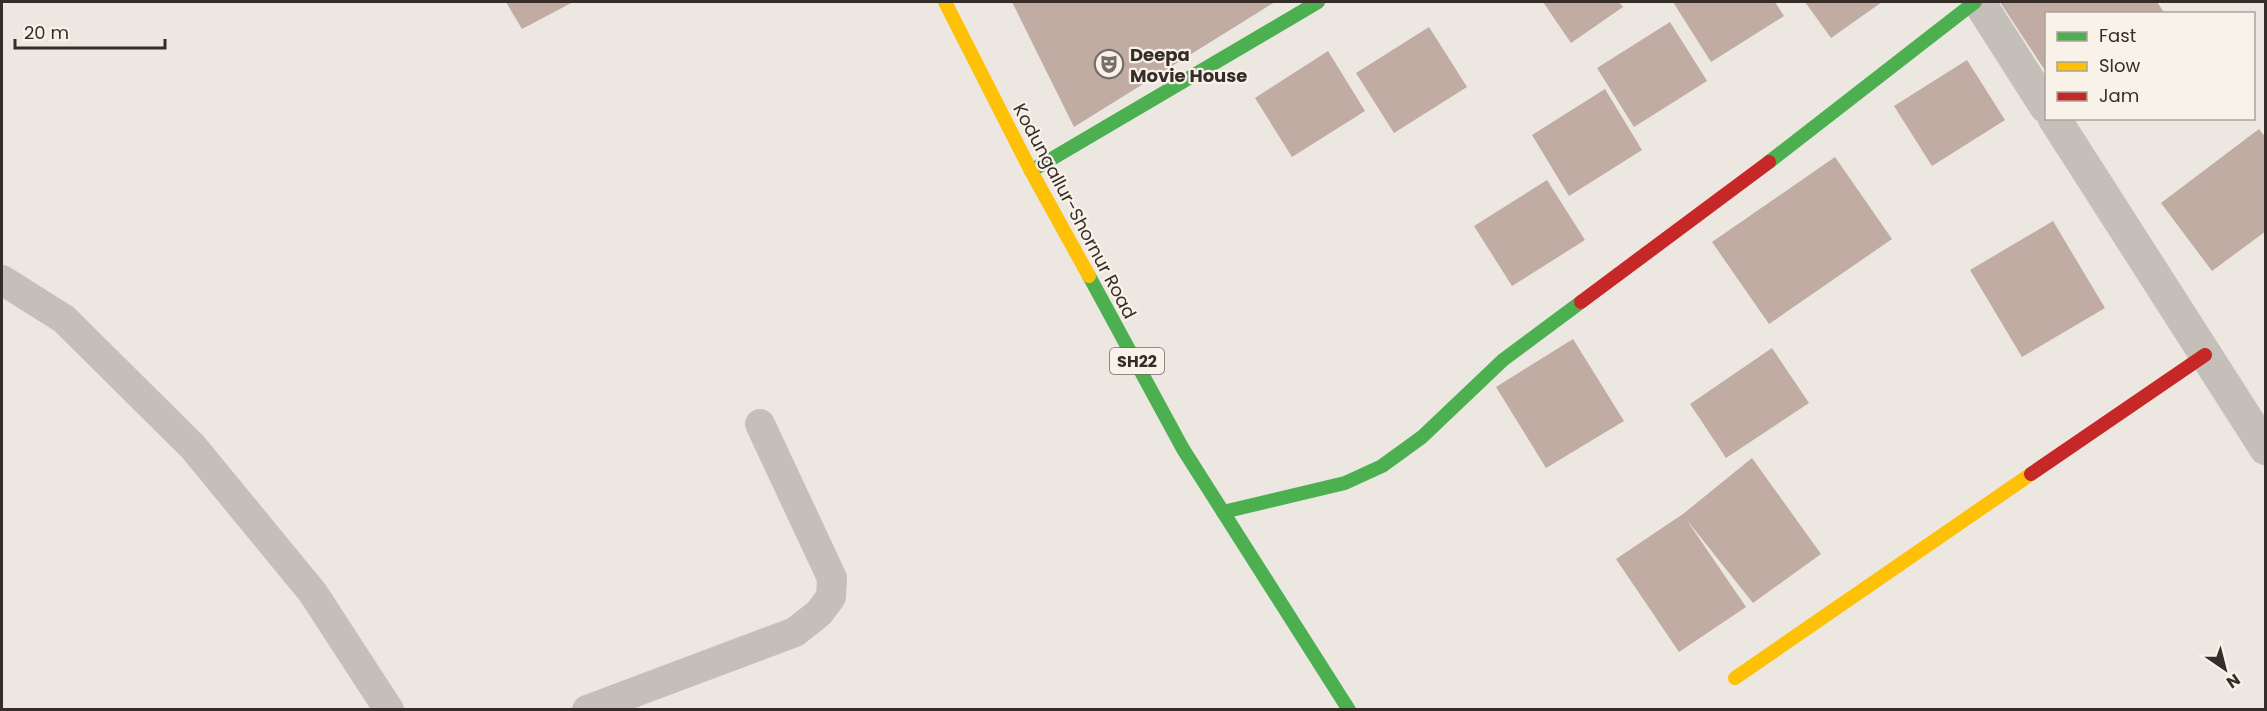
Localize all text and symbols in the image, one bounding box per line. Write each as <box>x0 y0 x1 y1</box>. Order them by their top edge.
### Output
scale bar <box>15 12 165 50</box>
legend <box>2045 12 2255 120</box>
text: 20 m <box>24 20 69 45</box>
text: Fast <box>2099 23 2136 48</box>
place label: Deepa Movie House <box>1130 42 1247 88</box>
theatre icon: Deepa Movie House <box>1093 48 1125 80</box>
text: Slow <box>2099 53 2141 78</box>
text: Jam <box>2099 83 2139 108</box>
street label: Kodungallur-Shornur Road <box>1007 99 1143 323</box>
road number: SH22 <box>1110 348 1164 374</box>
north arrow <box>2195 639 2255 699</box>
text: N <box>2222 668 2245 694</box>

